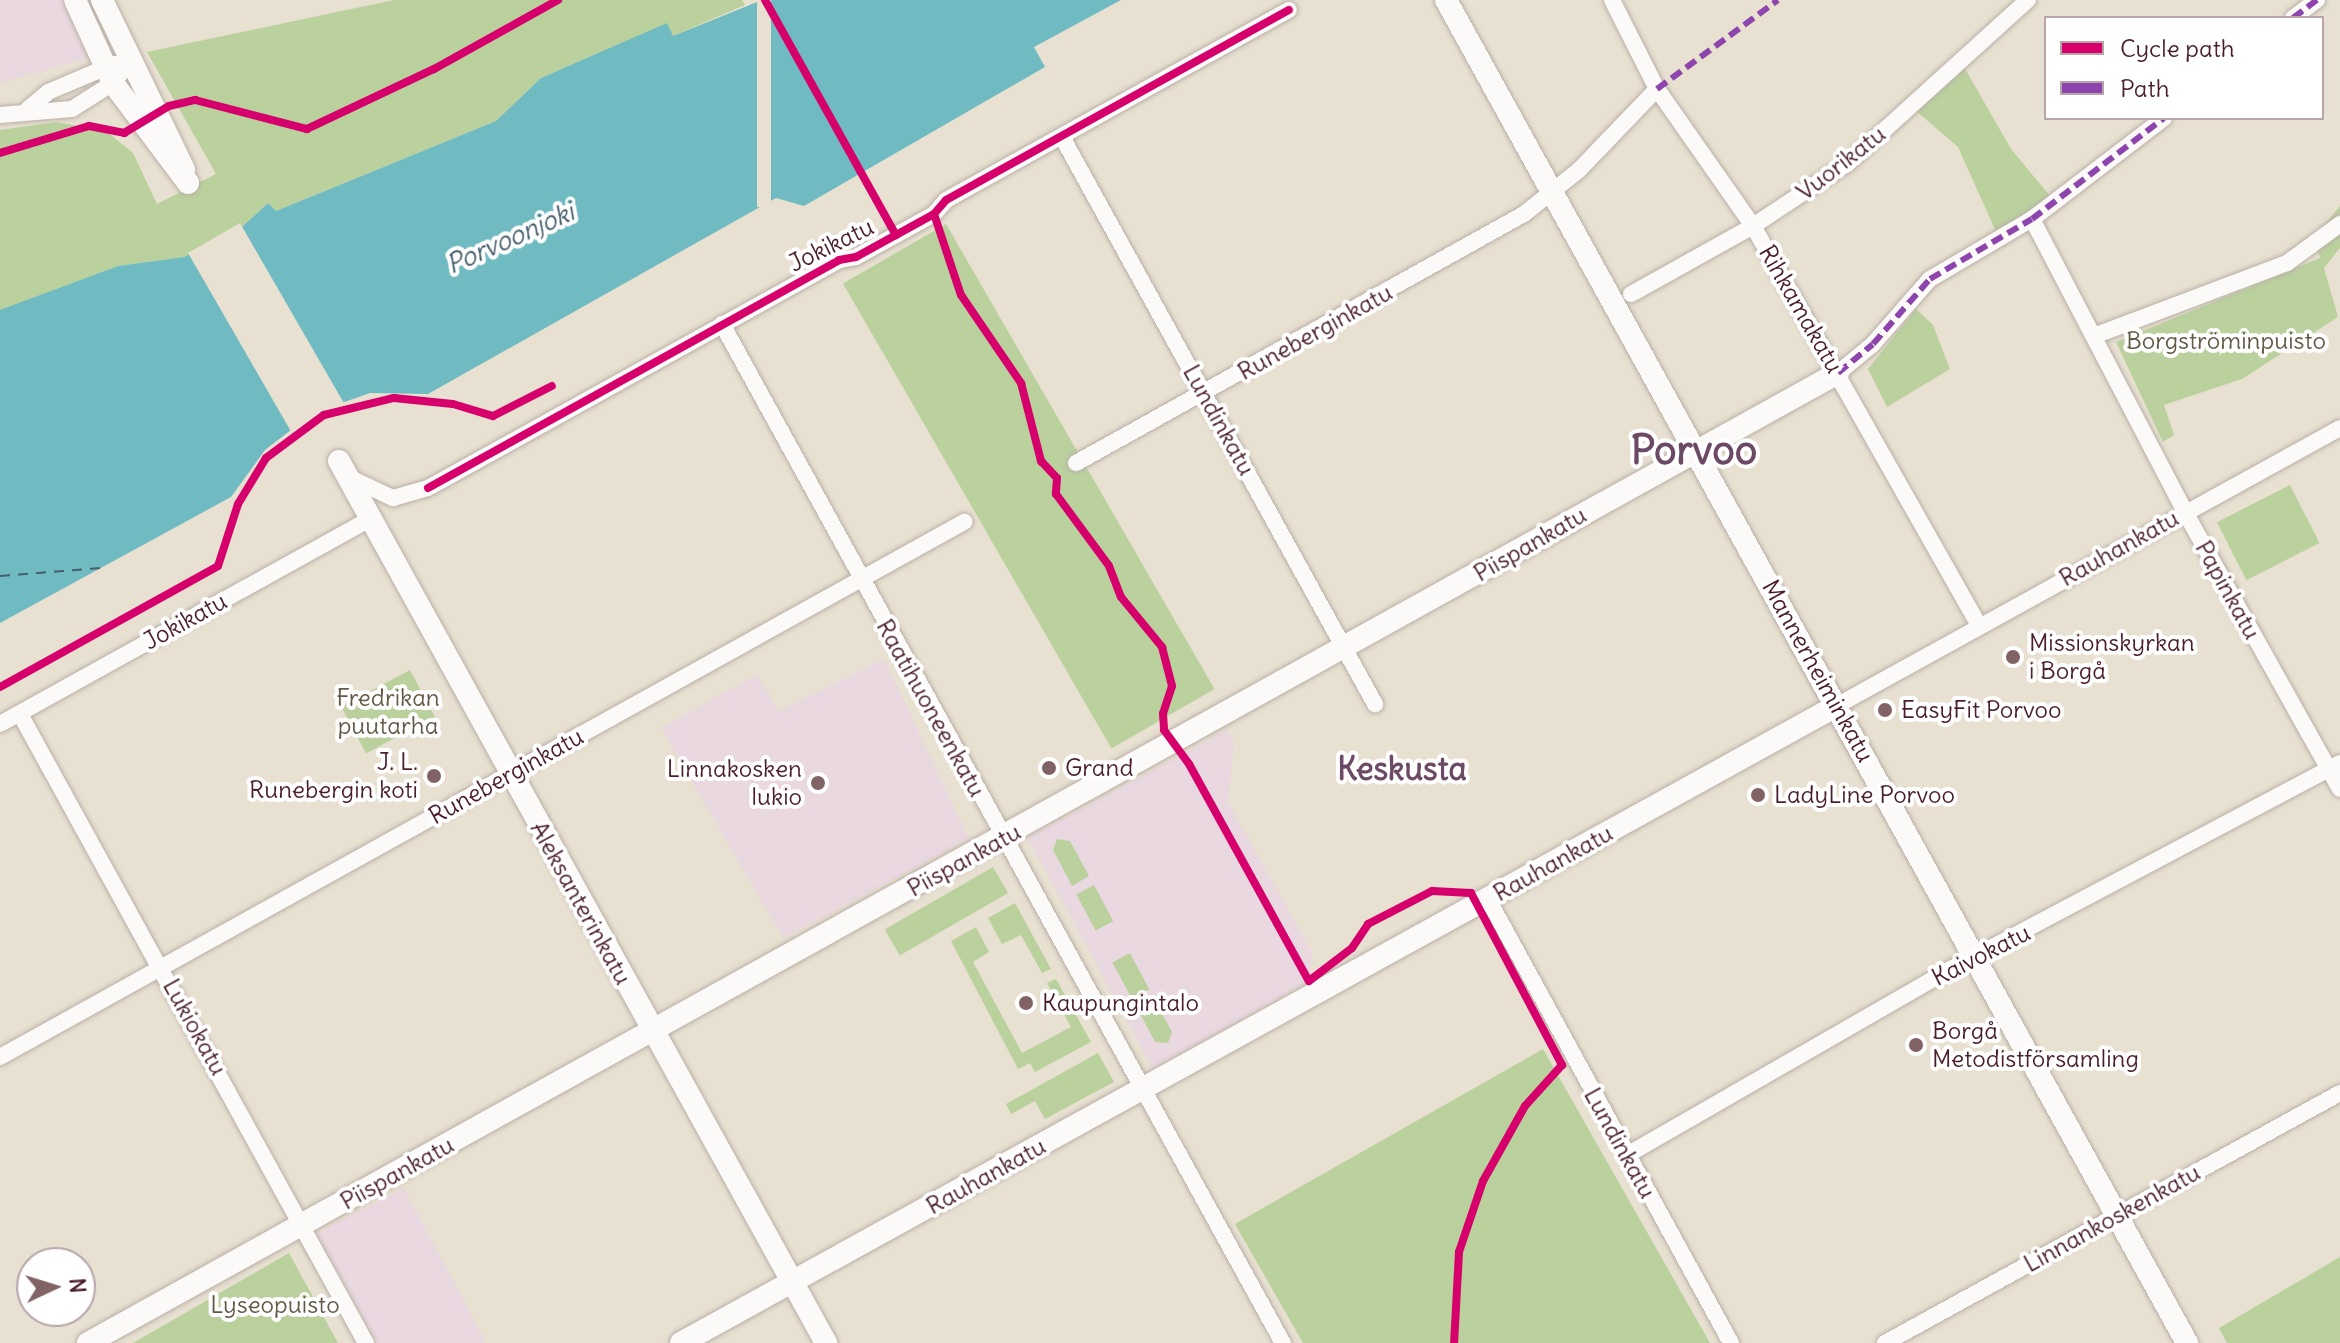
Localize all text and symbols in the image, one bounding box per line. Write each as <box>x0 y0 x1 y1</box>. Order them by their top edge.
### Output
legend <box>2044 16 2324 120</box>
text: Cycle path <box>2120 33 2235 63</box>
text: Path <box>2120 73 2170 103</box>
street label: Vuorikatu <box>1791 119 1891 207</box>
water label: Porvoonjoki <box>441 196 579 280</box>
street label: Jokikatu <box>784 212 878 278</box>
street label: Rihkamakatu <box>1753 240 1849 378</box>
street label: Runeberginkatu <box>1233 278 1397 386</box>
park label: Borgströminpuisto <box>2126 327 2326 355</box>
street label: Lundinkatu <box>1177 360 1261 480</box>
district label: Porvoo <box>1631 426 1757 474</box>
street label: Piispankatu <box>1469 500 1591 588</box>
street label: Rauhankatu <box>2054 503 2184 593</box>
street label: Papinkatu <box>2189 536 2267 644</box>
street label: Mannerheiminkatu <box>1756 575 1880 767</box>
street label: Jokikatu <box>138 586 232 656</box>
street label: Raatihuoneenkatu <box>870 614 992 802</box>
place label: Missionskyrkan i Borgå <box>2029 629 2195 685</box>
marker: Missionskyrkan i Borgå <box>2004 648 2022 666</box>
park label: Fredrikan puutarha <box>336 684 440 740</box>
place label: EasyFit Porvoo <box>1901 696 2062 724</box>
marker: EasyFit Porvoo <box>1876 701 1894 719</box>
street label: Runeberginkatu <box>424 722 588 830</box>
place label: J. L. Runebergin koti <box>249 748 418 804</box>
district label: Keskusta <box>1337 750 1467 788</box>
place label: Grand <box>1065 754 1134 782</box>
place label: Linnakosken lukio <box>667 755 802 811</box>
marker: Grand <box>1040 759 1058 777</box>
marker: J. L. Runebergin koti <box>425 767 443 785</box>
marker: Linnakosken lukio <box>809 774 827 792</box>
place label: LadyLine Porvoo <box>1774 781 1955 809</box>
marker: LadyLine Porvoo <box>1749 786 1767 804</box>
street label: Aleksanterinkatu <box>524 816 638 990</box>
street label: Piispankatu <box>902 817 1026 903</box>
street label: Rauhankatu <box>1488 818 1618 908</box>
street label: Kaivokatu <box>1927 918 2035 992</box>
street label: Lukiokatu <box>157 974 233 1080</box>
place label: Kaupungintalo <box>1042 989 1199 1017</box>
marker: Kaupungintalo <box>1017 994 1035 1012</box>
place label: Borgå Metodistförsamling <box>1932 1017 2139 1073</box>
marker: Borgå Metodistförsamling <box>1907 1036 1925 1054</box>
street label: Lundinkatu <box>1578 1083 1662 1203</box>
street label: Piispankatu <box>335 1130 459 1216</box>
street label: Rauhankatu <box>921 1131 1051 1221</box>
street label: Linnankoskenkatu <box>2019 1158 2205 1278</box>
north arrow <box>16 1247 96 1327</box>
text: N <box>63 1277 92 1294</box>
park label: Lyseopuisto <box>210 1291 340 1319</box>

